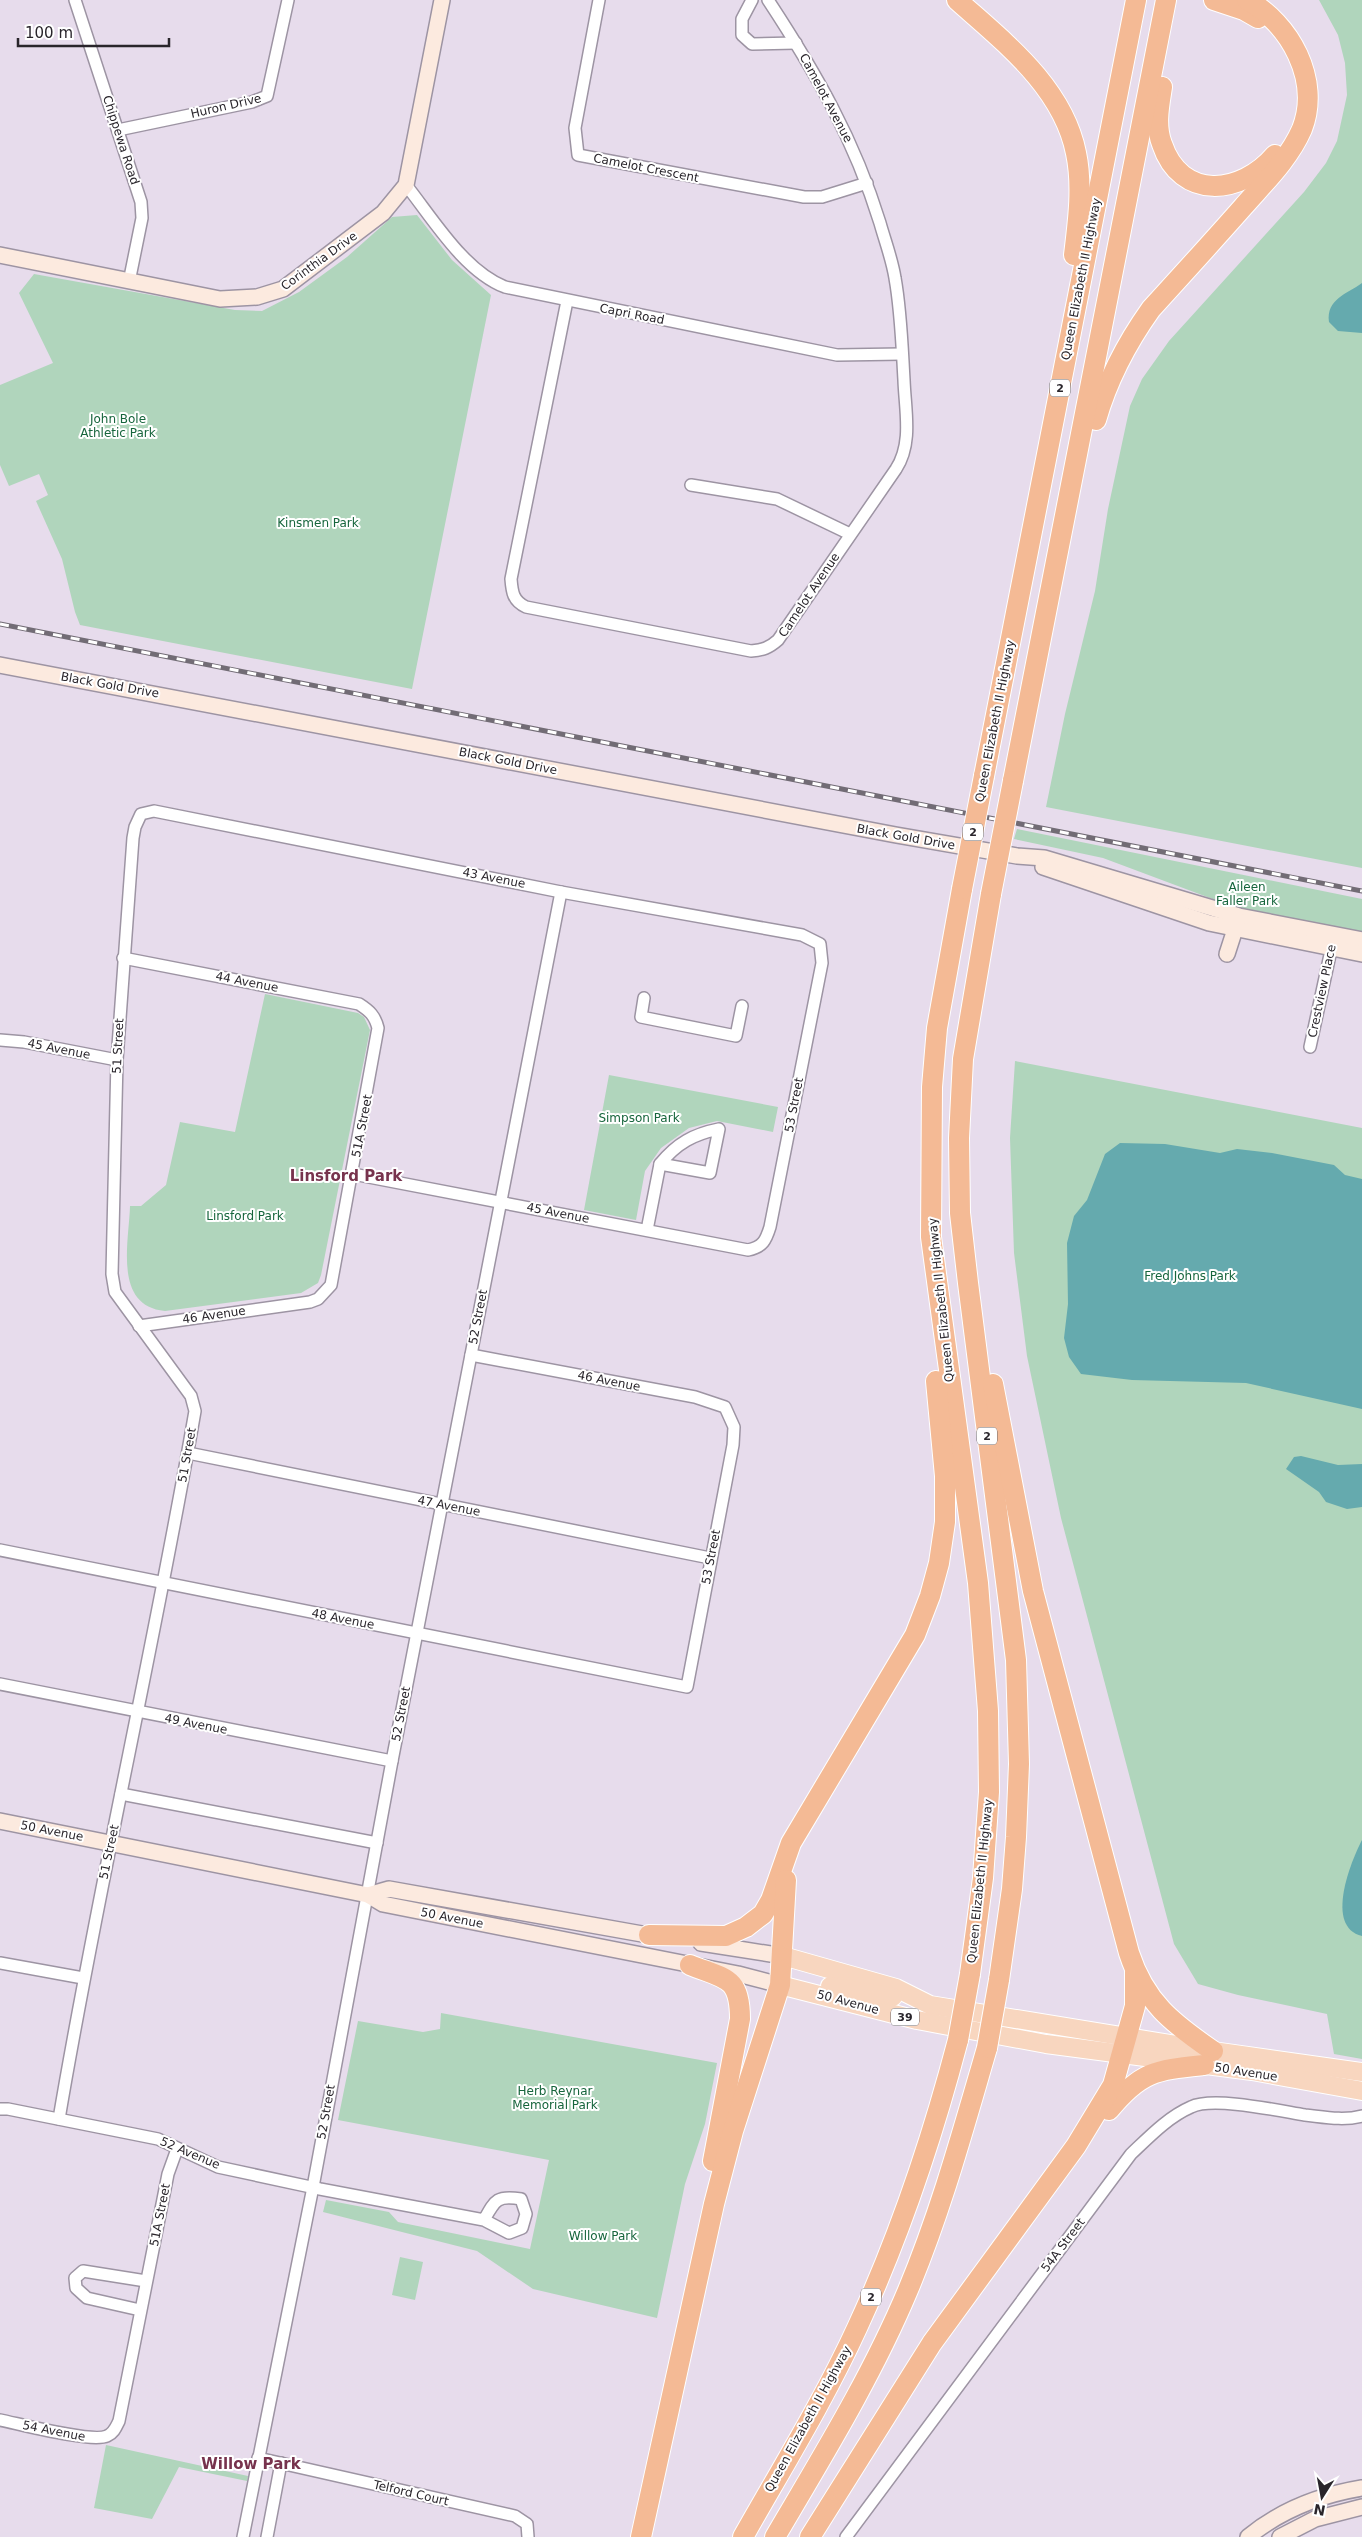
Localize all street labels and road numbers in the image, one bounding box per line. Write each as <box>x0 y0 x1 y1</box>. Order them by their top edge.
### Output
street label: Camelot Avenue <box>797 51 855 145</box>
street label: Huron Drive <box>189 91 263 121</box>
street label: Chippewa Road <box>100 94 142 186</box>
street label: Camelot Crescent <box>592 151 700 185</box>
street label: Queen Elizabeth II Highway <box>1058 197 1104 361</box>
street label: Corinthia Drive <box>278 229 360 293</box>
street label: Capri Road <box>598 301 666 327</box>
road number: 2 <box>1050 379 1070 396</box>
street label: Camelot Avenue <box>776 550 842 640</box>
street label: Queen Elizabeth II Highway <box>972 639 1018 803</box>
street label: Black Gold Drive <box>60 669 160 701</box>
street label: Black Gold Drive <box>458 745 558 777</box>
street label: Black Gold Drive <box>856 821 956 853</box>
road number: 2 <box>963 824 983 840</box>
street label: 43 Avenue <box>461 865 527 891</box>
street label: Crestview Place <box>1305 943 1339 1039</box>
street label: 44 Avenue <box>214 969 280 995</box>
street label: 51 Street <box>110 1018 126 1074</box>
street label: 45 Avenue <box>26 1036 92 1062</box>
street label: 53 Street <box>782 1076 806 1134</box>
street label: 51A Street <box>349 1093 375 1159</box>
street label: 45 Avenue <box>525 1200 591 1226</box>
street label: Queen Elizabeth II Highway <box>925 1217 957 1383</box>
street label: 52 Street <box>466 1288 490 1346</box>
street label: 46 Avenue <box>181 1304 247 1326</box>
street label: 46 Avenue <box>576 1368 642 1394</box>
street label: 51 Street <box>175 1426 199 1484</box>
road number: 2 <box>977 1428 997 1444</box>
street label: 47 Avenue <box>416 1493 482 1519</box>
street label: 53 Street <box>699 1528 723 1586</box>
street label: 48 Avenue <box>310 1606 376 1632</box>
street label: 52 Street <box>389 1685 413 1743</box>
street label: 49 Avenue <box>163 1711 229 1737</box>
street label: Queen Elizabeth II Highway <box>964 1798 996 1964</box>
street label: 50 Avenue <box>19 1818 85 1844</box>
street label: 51 Street <box>96 1823 122 1881</box>
street label: 50 Avenue <box>419 1905 485 1931</box>
street label: 50 Avenue <box>815 1987 881 2017</box>
road number: 39 <box>891 2008 919 2025</box>
street label: 50 Avenue <box>1213 2060 1279 2084</box>
street label: 52 Street <box>314 2083 338 2141</box>
street label: 52 Avenue <box>158 2134 222 2172</box>
street label: 51A Street <box>147 2182 173 2248</box>
street label: 54A Street <box>1038 2215 1088 2275</box>
road number: 2 <box>861 2288 881 2306</box>
street label: Queen Elizabeth II Highway <box>762 2343 854 2495</box>
street label: 54 Avenue <box>21 2418 87 2444</box>
street label: Telford Court <box>371 2477 450 2509</box>

